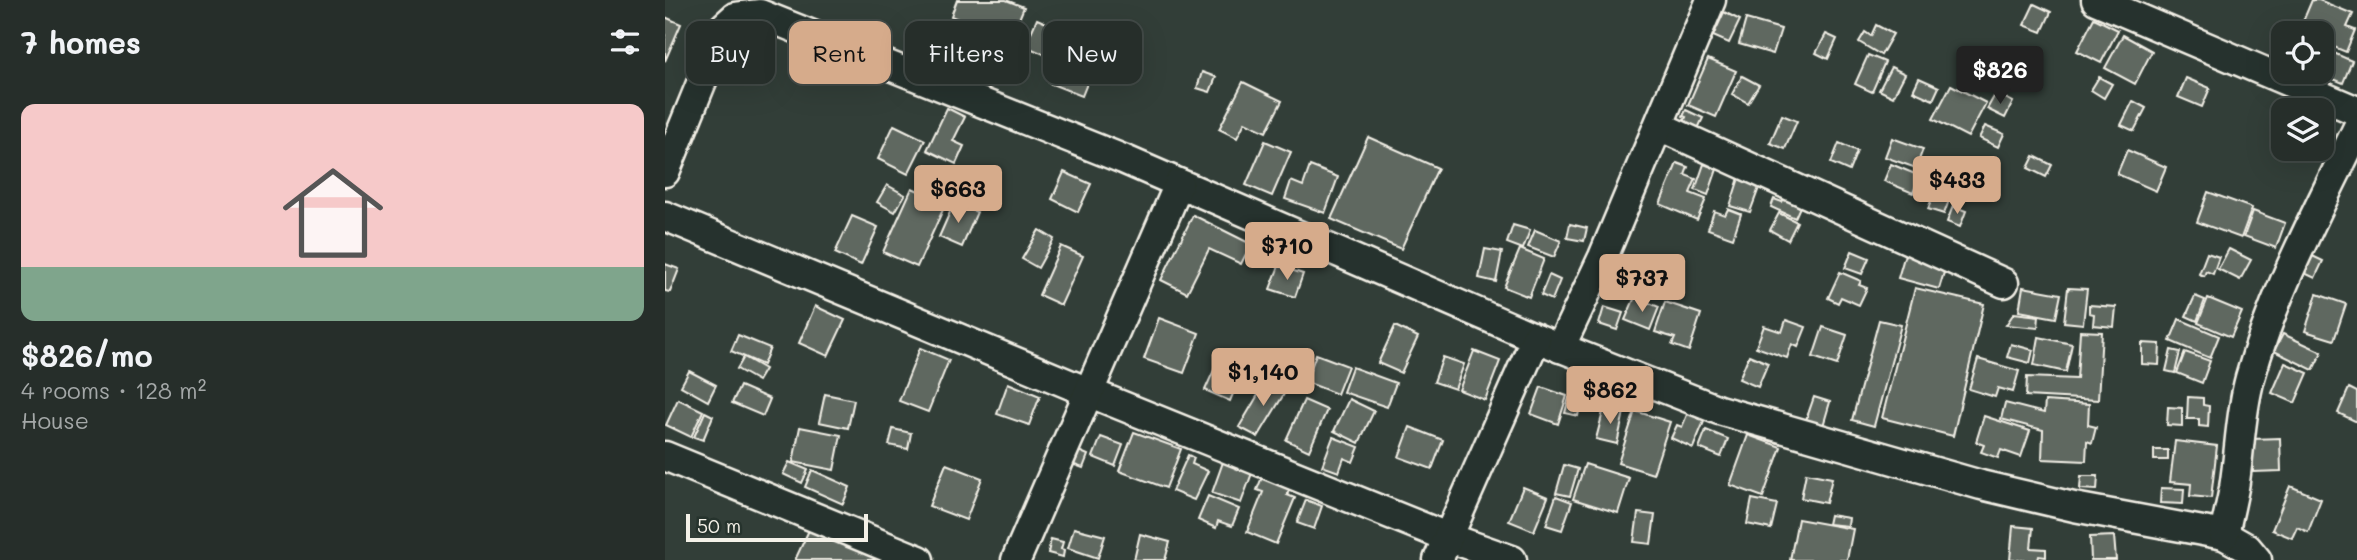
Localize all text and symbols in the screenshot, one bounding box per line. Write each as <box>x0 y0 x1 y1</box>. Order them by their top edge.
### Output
chip: Buy <box>686 21 775 84</box>
chip: Rent <box>789 21 891 84</box>
chip: Filters <box>905 21 1029 84</box>
chip: New <box>1043 21 1142 84</box>
map controls <box>2271 21 2334 161</box>
button: locate <box>2271 21 2334 84</box>
text: 7 homes <box>21 22 141 62</box>
icon: filters <box>606 23 644 61</box>
pin: $826 <box>1959 46 2041 106</box>
text: $826 <box>1972 54 2028 84</box>
button: layers <box>2271 98 2334 161</box>
icon: home <box>270 150 396 276</box>
pin: $433 <box>1916 156 1998 216</box>
text: $433 <box>1929 164 1985 194</box>
pin: $663 <box>917 166 999 225</box>
text: $663 <box>930 173 986 203</box>
pin: $710 <box>1246 222 1328 282</box>
text: $710 <box>1261 230 1313 260</box>
pin: $737 <box>1601 254 1683 314</box>
text: $737 <box>1615 262 1669 292</box>
text: $826/mo <box>21 335 153 375</box>
pin: $1,140 <box>1206 348 1320 408</box>
text: $1,140 <box>1227 356 1299 386</box>
pin: $862 <box>1569 366 1651 426</box>
text: $862 <box>1582 374 1638 404</box>
text: 4 rooms · 128 m² <box>21 375 206 405</box>
text: House <box>21 405 89 435</box>
scale bar <box>686 511 868 543</box>
text: 50 m <box>697 513 741 538</box>

